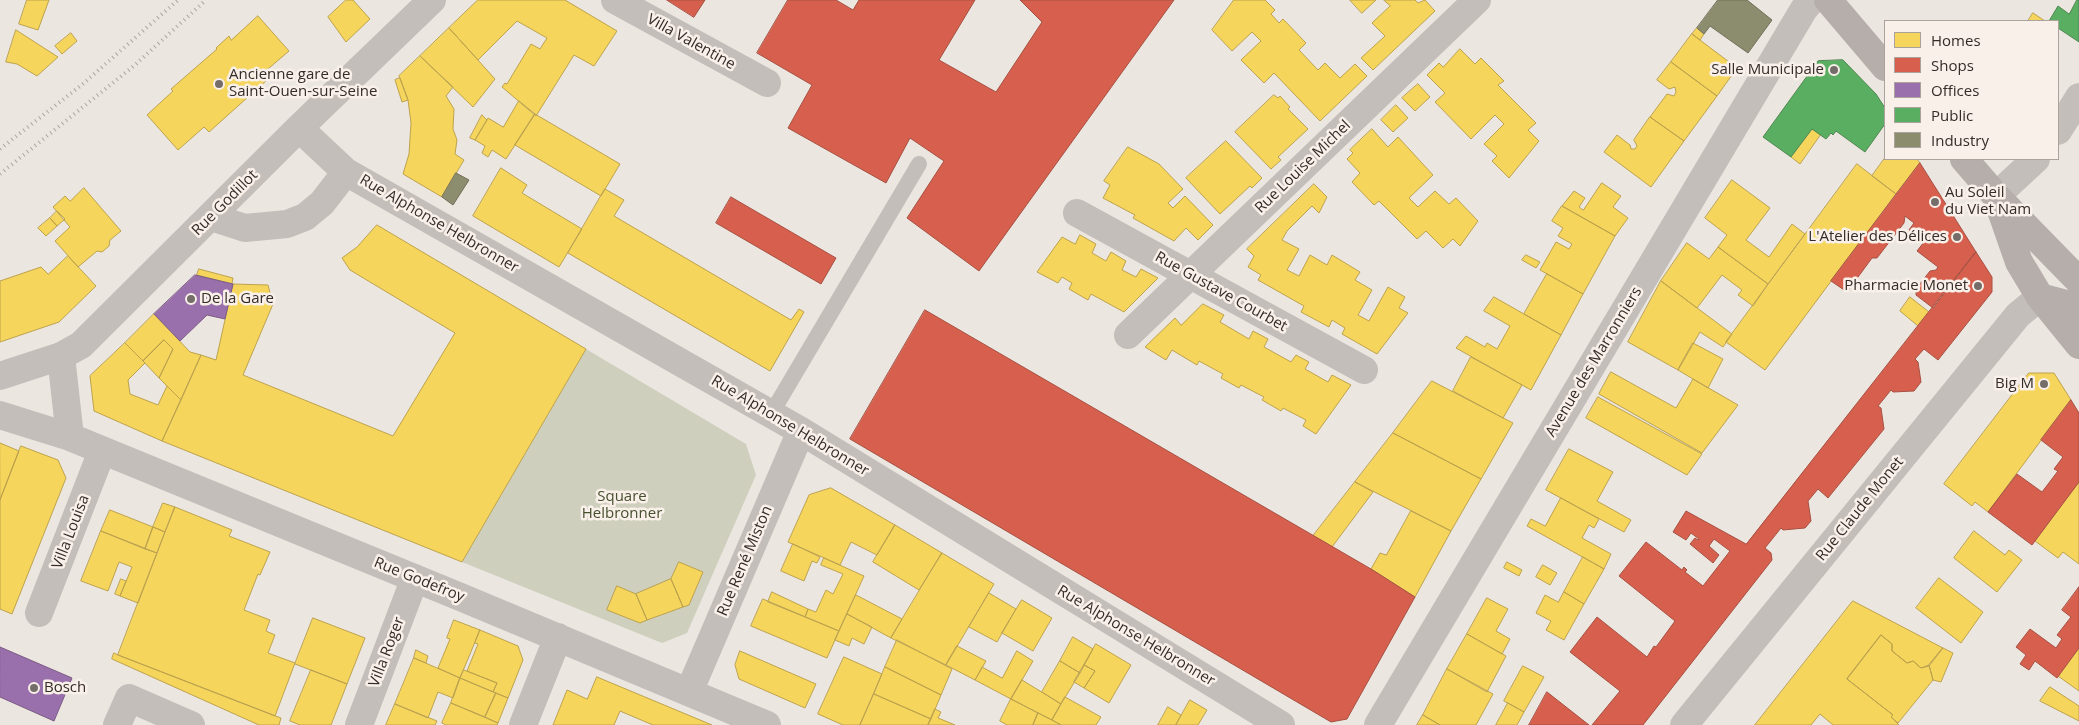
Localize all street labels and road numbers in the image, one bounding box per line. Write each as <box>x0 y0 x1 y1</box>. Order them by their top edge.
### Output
street label: Villa Valentine <box>644 10 738 74</box>
street label: Rue Louise Michel <box>1251 117 1355 217</box>
street label: Rue Godillot <box>188 166 262 240</box>
street label: Rue Alphonse Helbronner <box>356 171 522 277</box>
street label: Rue Gustave Courbet <box>1152 248 1290 336</box>
street label: Avenue des Marronniers <box>1542 284 1646 440</box>
street label: Rue Alphonse Helbronner <box>708 372 872 480</box>
street label: Rue Claude Monet <box>1813 453 1907 565</box>
street label: Villa Louisa <box>49 492 93 572</box>
street label: Rue René Miston <box>714 503 776 619</box>
street label: Rue Godefroy <box>371 554 467 606</box>
street label: Rue Alphonse Helbronner <box>1054 582 1218 690</box>
street label: Villa Roger <box>365 614 409 690</box>

